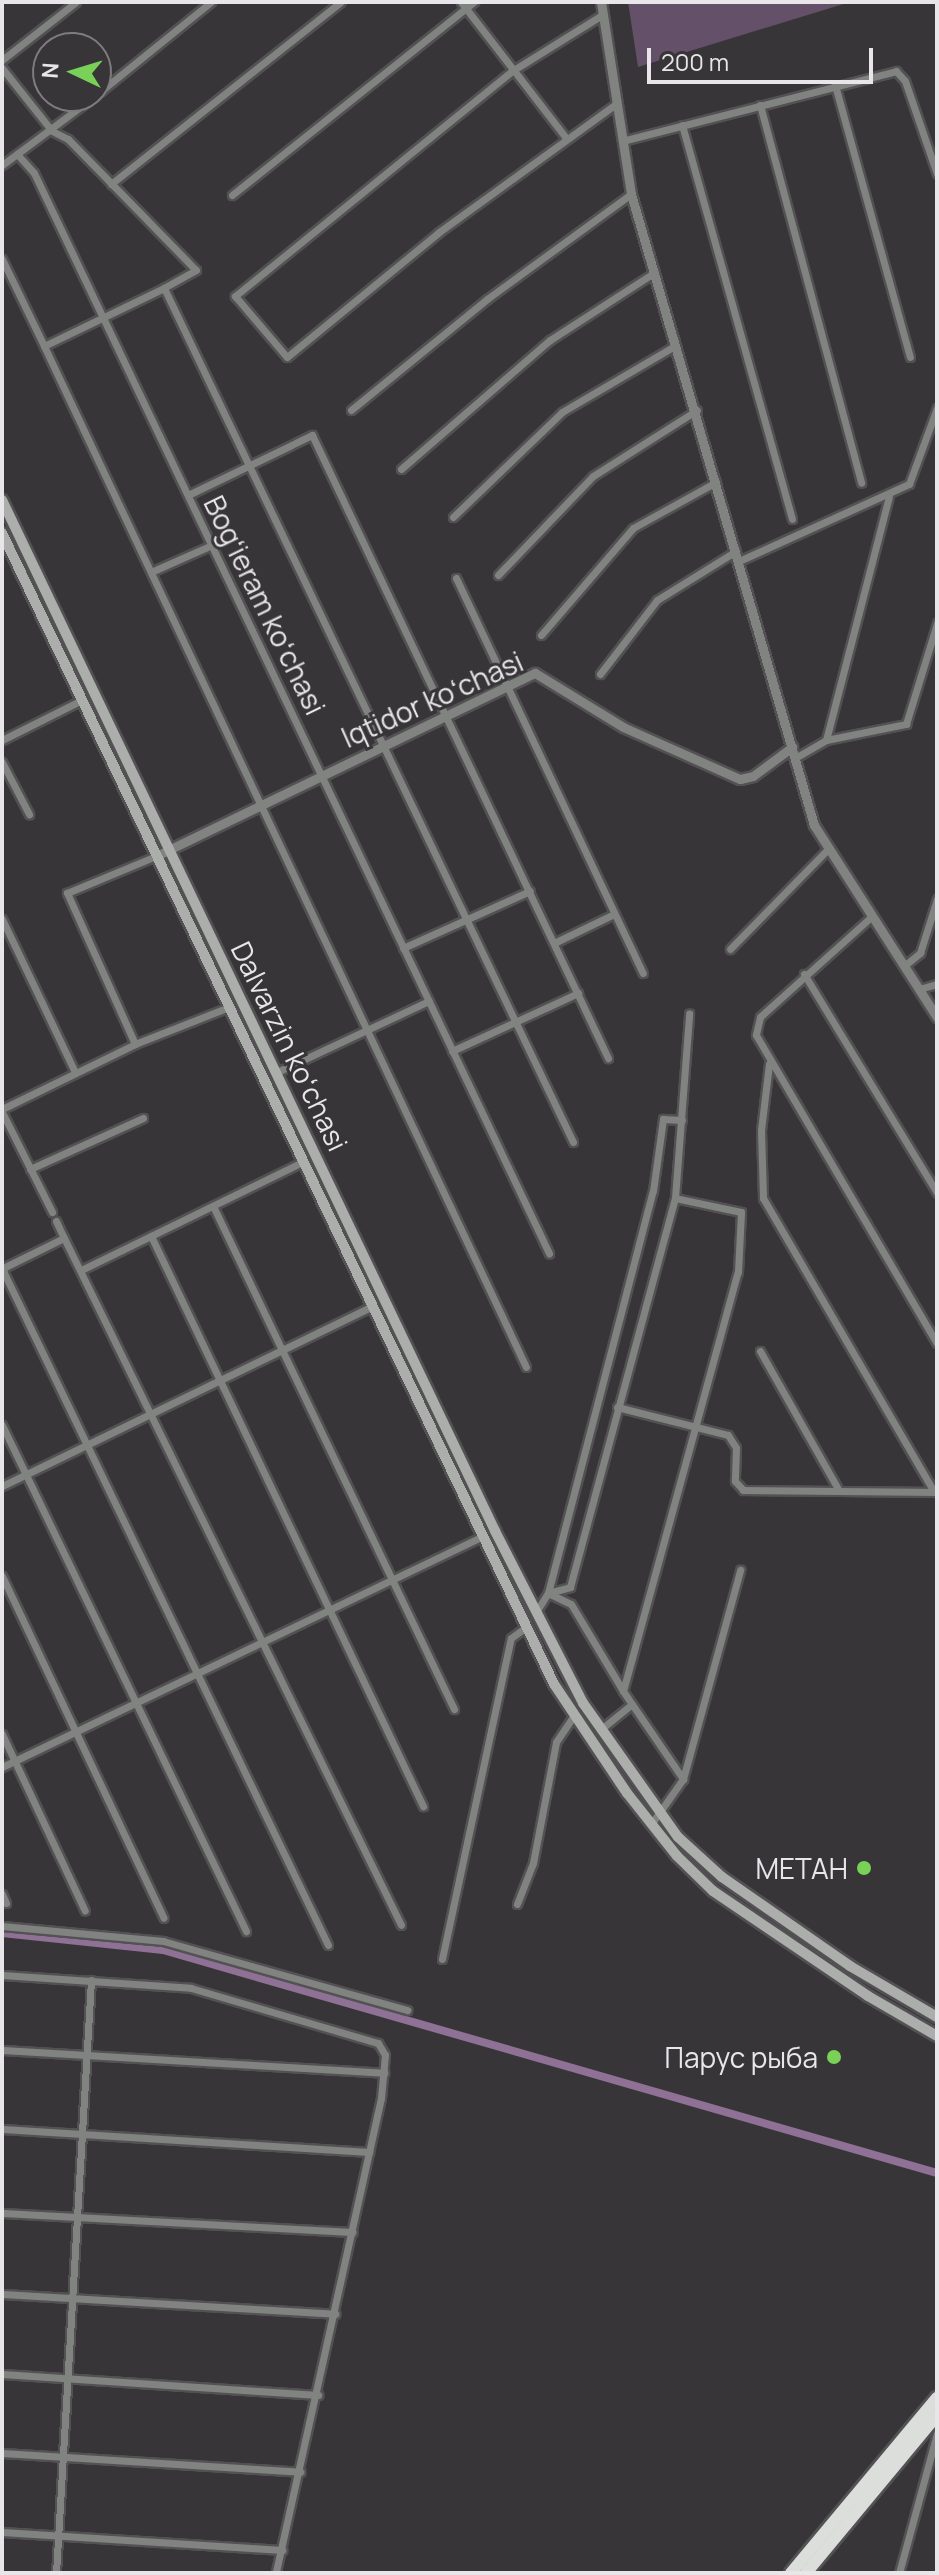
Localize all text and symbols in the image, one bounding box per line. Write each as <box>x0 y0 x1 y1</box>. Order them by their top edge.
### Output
north arrow <box>32 32 112 112</box>
scale bar <box>651 32 877 82</box>
text: 200 m <box>661 45 729 78</box>
text: N <box>35 62 66 79</box>
street label: Bogʻieram koʻchasi <box>197 490 333 720</box>
street label: Iqtidor koʻchasi <box>336 644 528 754</box>
street label: Dalvarzin koʻchasi <box>225 936 355 1156</box>
place label: МЕТАН <box>755 1851 848 1885</box>
marker: МЕТАН <box>855 1859 873 1877</box>
place label: Парус рыба <box>665 2040 818 2074</box>
marker: Парус рыба <box>825 2048 843 2066</box>

